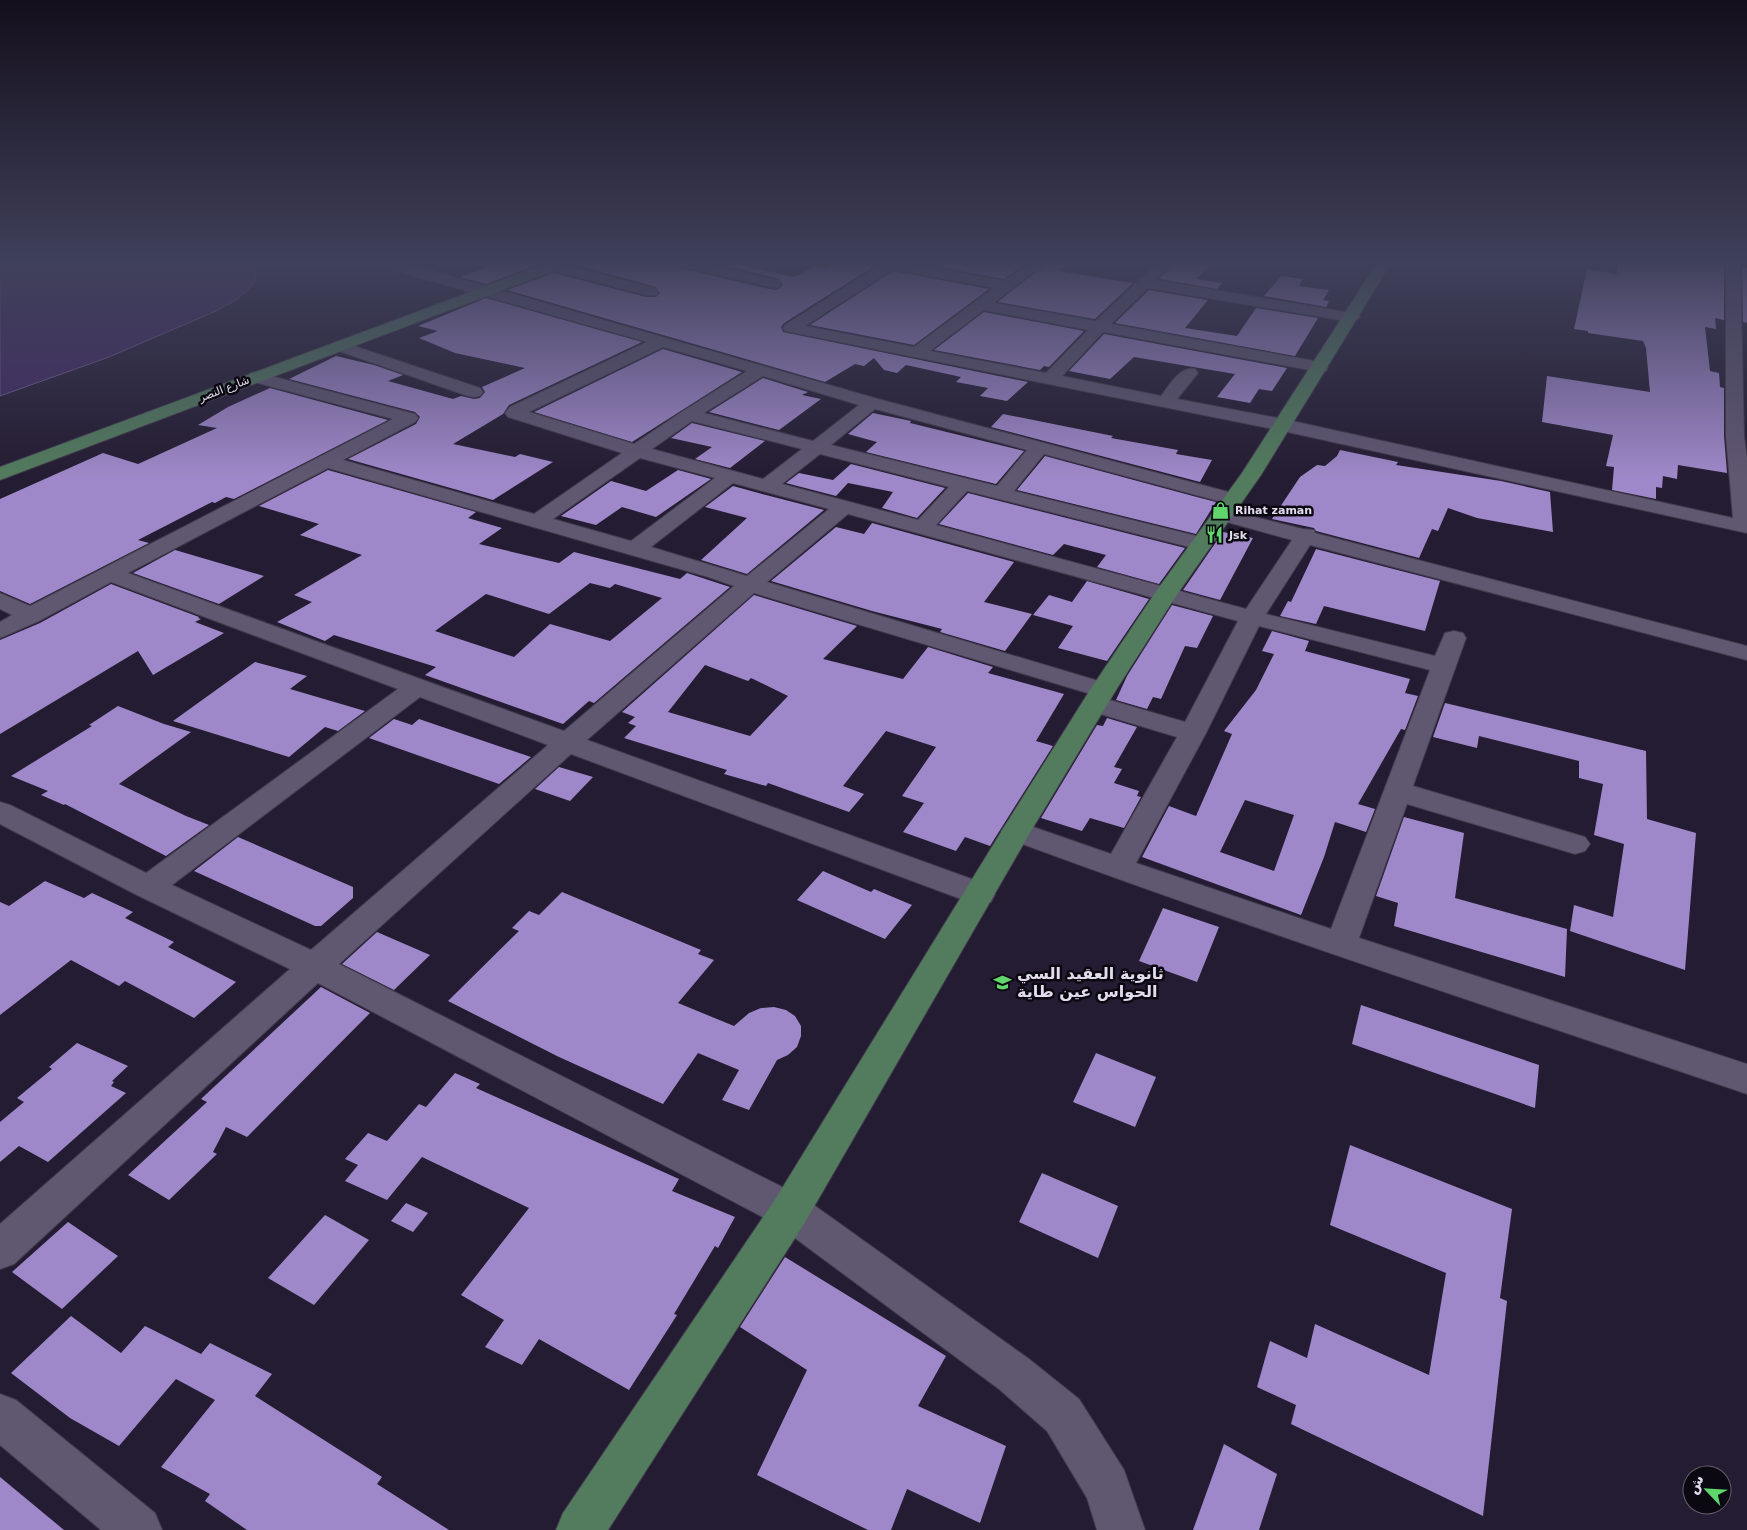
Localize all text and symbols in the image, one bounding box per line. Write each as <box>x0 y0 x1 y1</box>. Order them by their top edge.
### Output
street label: شارع النصر <box>196 373 251 405</box>
shop icon: Rihat zaman <box>1211 500 1231 520</box>
place label: Rihat zaman <box>1235 504 1312 517</box>
restaurant icon: Jsk <box>1205 525 1225 545</box>
place label: Jsk <box>1228 529 1248 542</box>
place label: ثانوية العقيد السي الحواس عين طاية <box>1017 964 1164 1001</box>
school or university icon: ثانوية العقيد السي الحواس عين طاية <box>993 972 1013 992</box>
north arrow <box>1682 1465 1732 1515</box>
text: ش <box>1684 1472 1707 1497</box>

